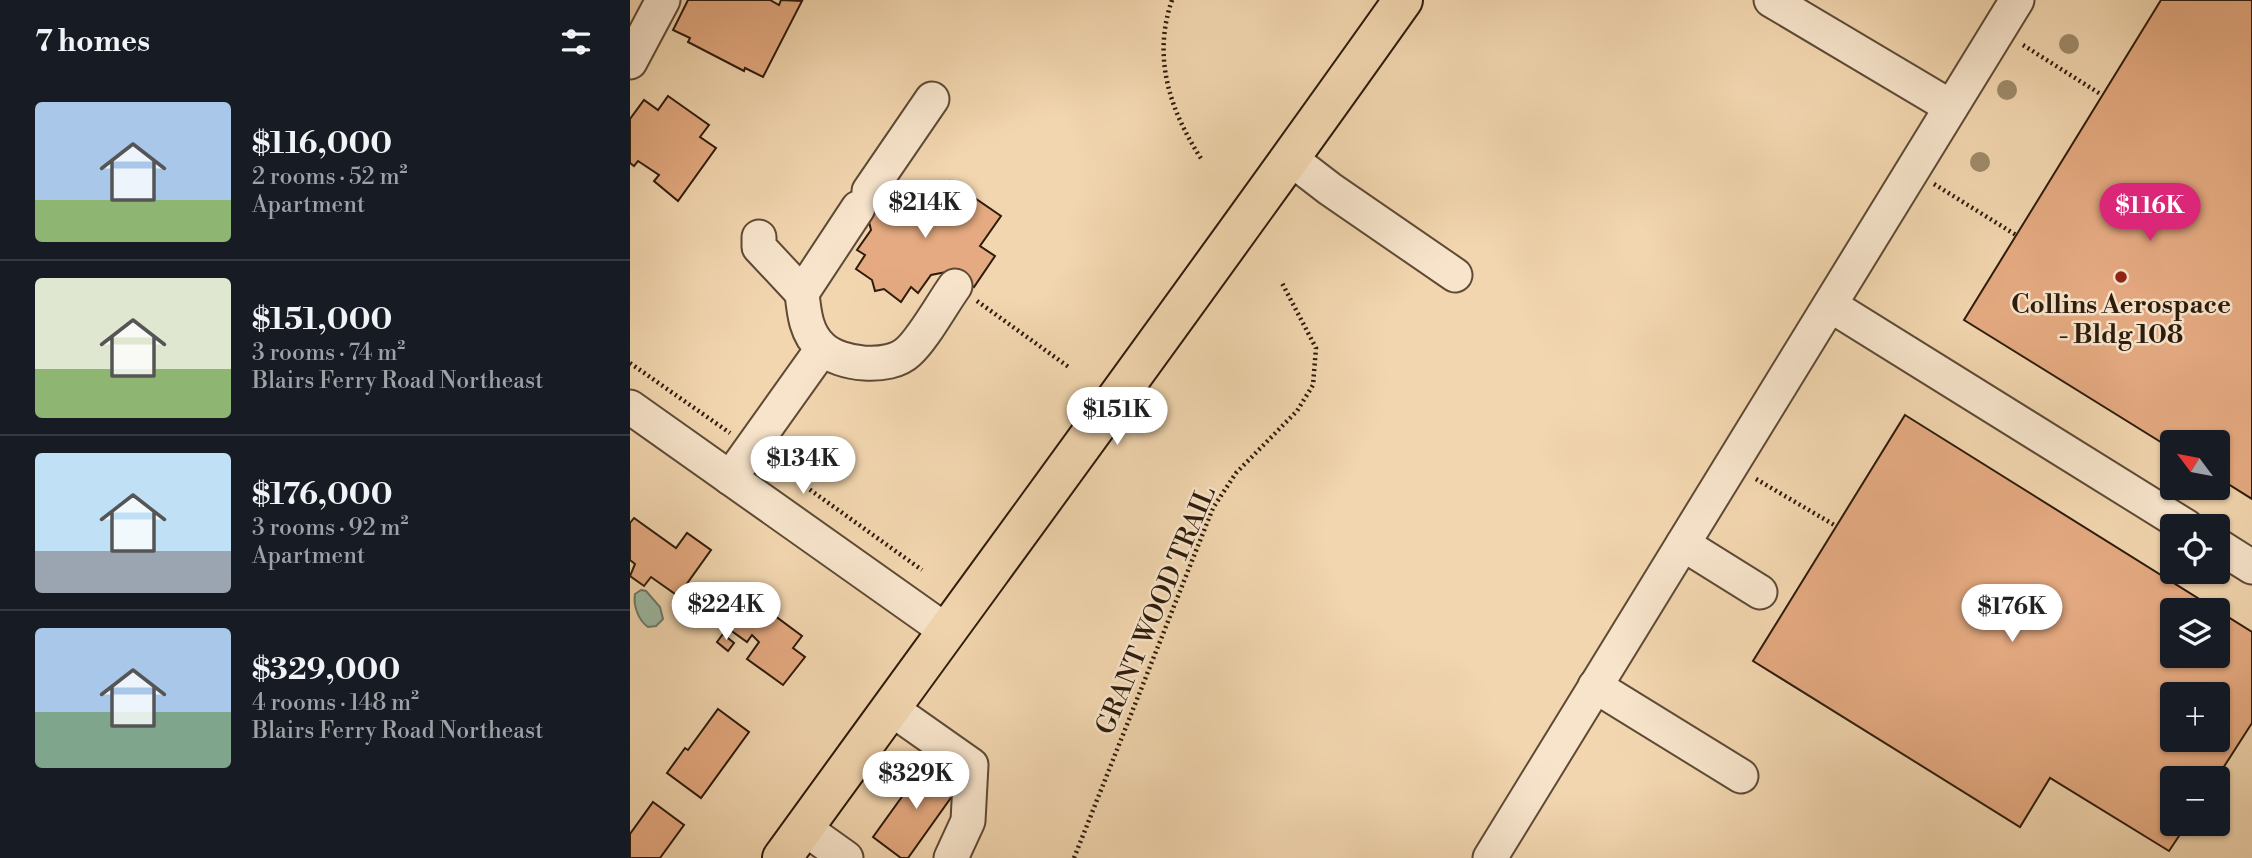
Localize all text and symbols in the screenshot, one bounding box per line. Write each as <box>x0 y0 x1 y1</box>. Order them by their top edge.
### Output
text: 7 homes <box>35 23 150 61</box>
icon: filters <box>557 23 595 61</box>
text: $116,000 <box>252 125 392 163</box>
icon: home <box>91 130 175 214</box>
text: 2 rooms · 52 m² <box>252 163 408 191</box>
pin: $214K <box>876 180 974 240</box>
pin: $116K <box>2101 184 2199 243</box>
text: $214K <box>889 189 961 217</box>
text: Apartment <box>252 191 365 219</box>
text: $116K <box>2116 192 2184 220</box>
marker: Collins Aerospace - Bldg 108 <box>2113 269 2129 285</box>
place label: Collins Aerospace - Bldg 108 <box>2011 289 2231 351</box>
text: $151,000 <box>252 301 392 339</box>
icon: home <box>91 306 175 390</box>
text: 3 rooms · 74 m² <box>252 339 405 367</box>
text: Blairs Ferry Road Northeast <box>252 367 543 395</box>
pin: $151K <box>1068 388 1166 447</box>
text: $151K <box>1083 396 1151 424</box>
north arrow <box>2160 430 2230 500</box>
map controls <box>2160 430 2230 836</box>
pin: $134K <box>754 436 852 496</box>
text: $134K <box>767 445 839 473</box>
text: $176,000 <box>252 476 393 514</box>
icon: home <box>91 481 175 565</box>
street label: GRANT WOOD TRAIL <box>1089 481 1223 739</box>
text: 3 rooms · 92 m² <box>252 514 408 542</box>
button: locate <box>2160 514 2230 584</box>
text: Apartment <box>252 542 365 570</box>
pin: $224K <box>677 582 775 642</box>
pin: $176K <box>1963 584 2061 644</box>
text: $224K <box>688 591 764 619</box>
text: $176K <box>1977 593 2047 621</box>
button: layers <box>2160 598 2230 668</box>
text: $329,000 <box>252 651 400 689</box>
icon: home <box>91 656 175 740</box>
button: + <box>2160 682 2230 752</box>
text: 4 rooms · 148 m² <box>252 689 419 717</box>
text: Blairs Ferry Road Northeast <box>252 717 543 745</box>
pin: $329K <box>867 752 965 811</box>
text: $329K <box>878 760 954 788</box>
button: − <box>2160 766 2230 836</box>

